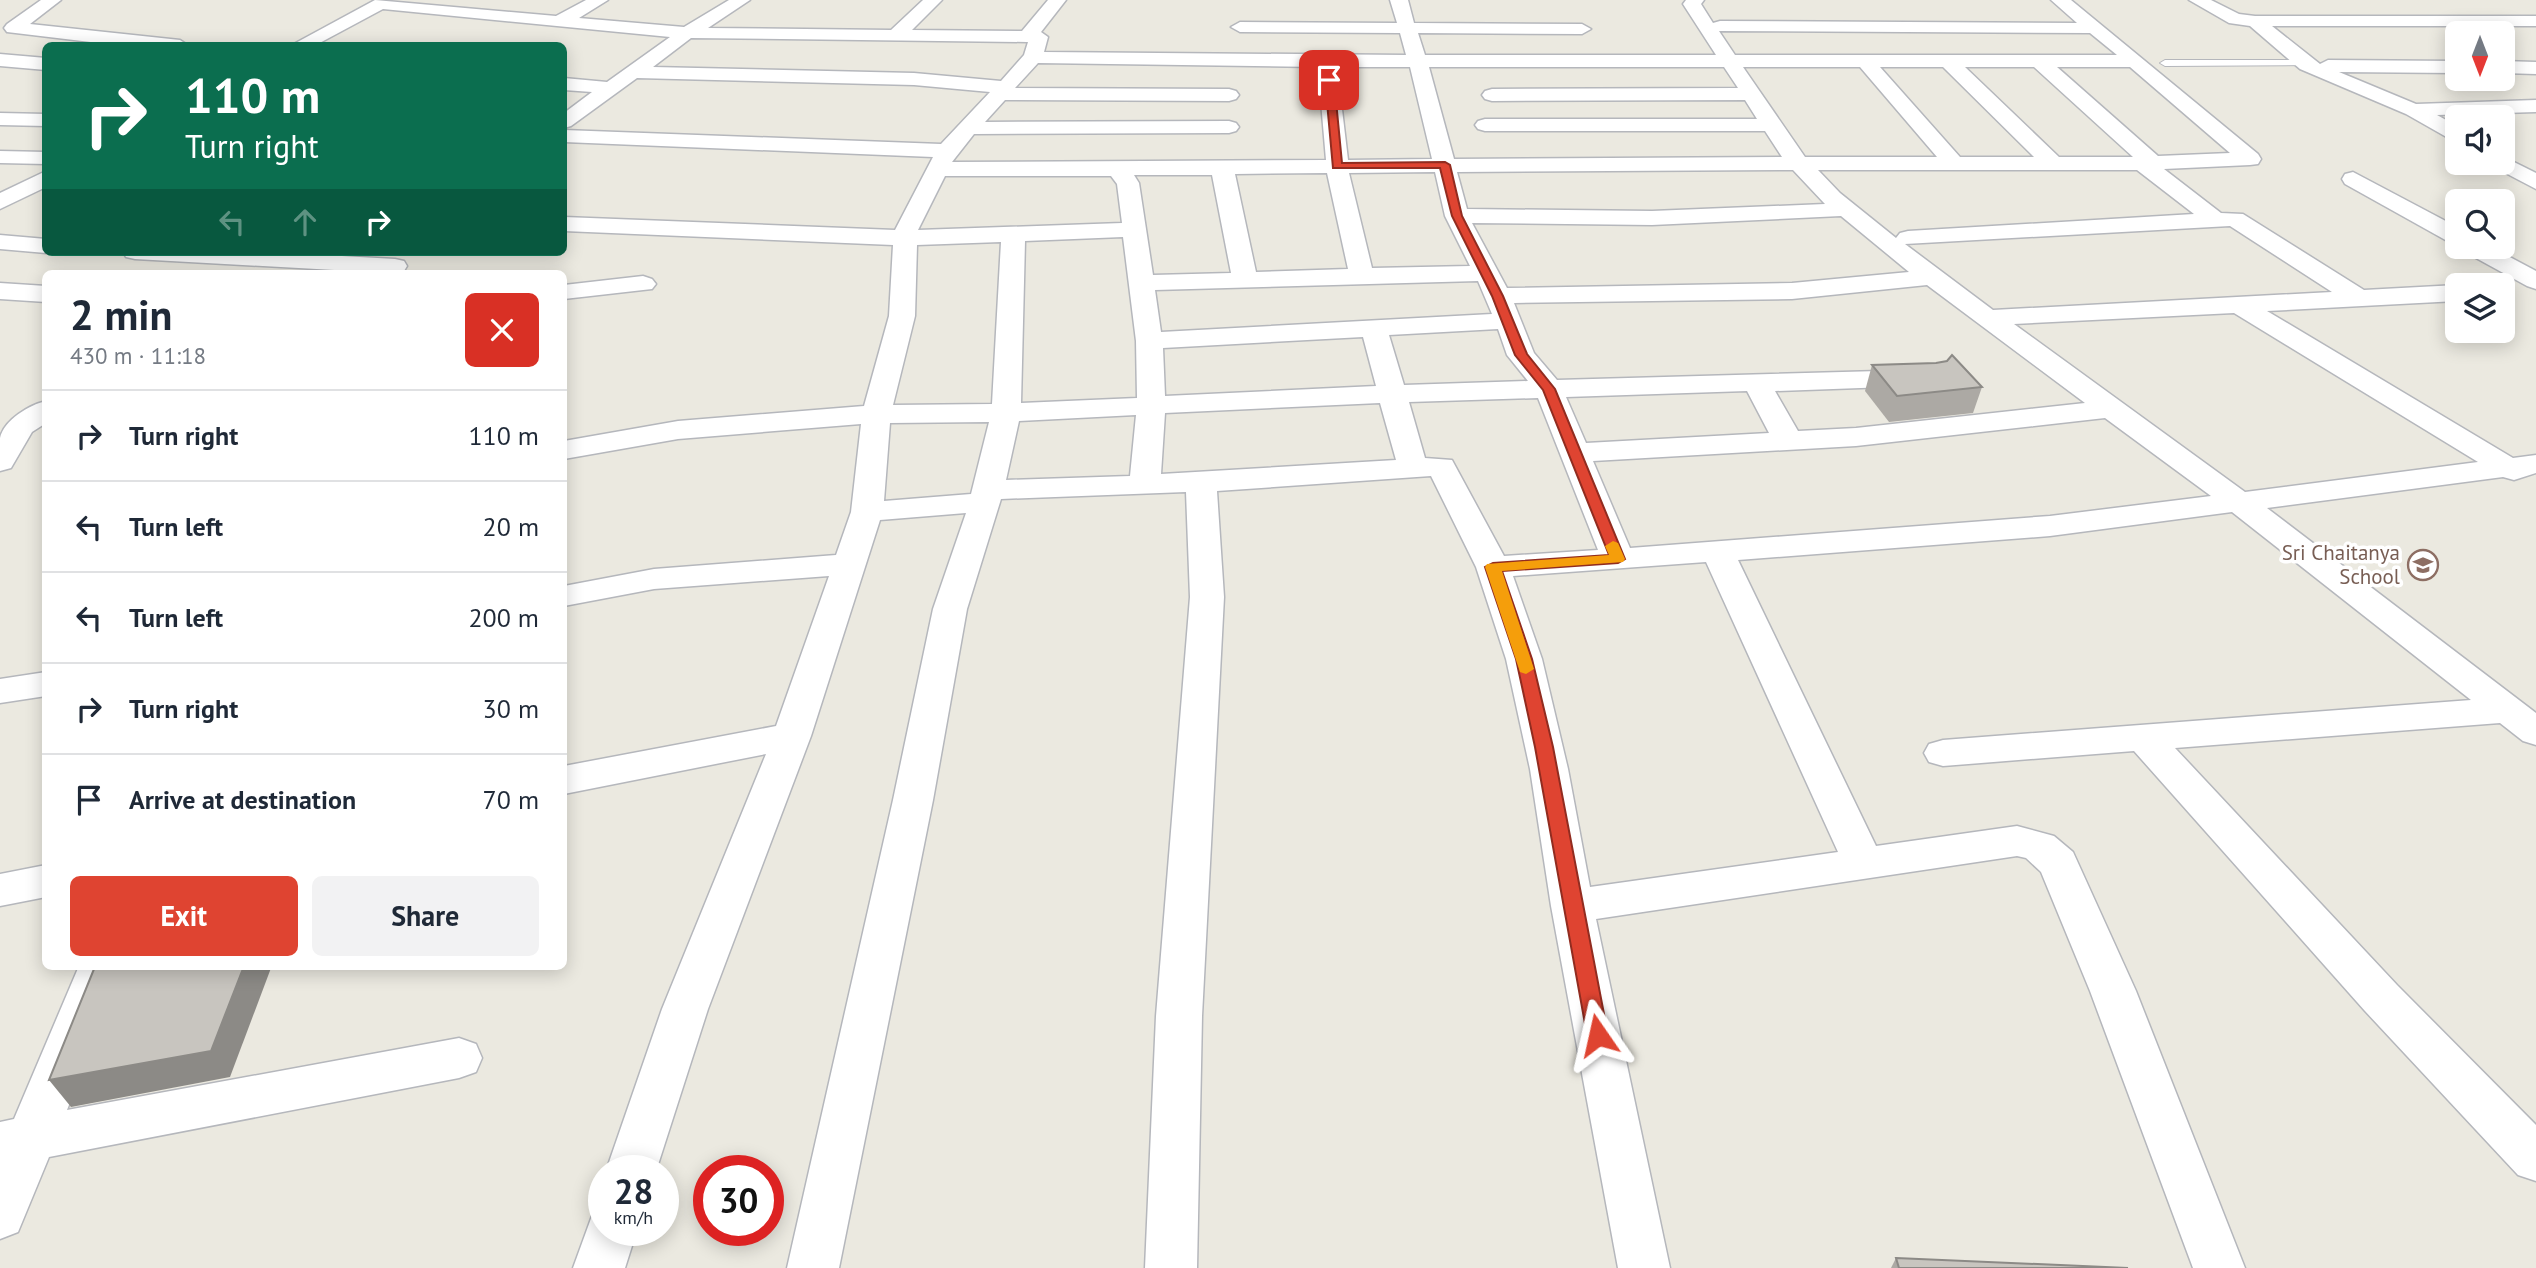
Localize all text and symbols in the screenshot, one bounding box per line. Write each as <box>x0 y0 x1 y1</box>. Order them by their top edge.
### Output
north arrow <box>2445 21 2515 91</box>
map controls <box>2445 21 2515 343</box>
pin <box>1299 50 1359 110</box>
icon: arrive <box>1310 61 1348 99</box>
text: 110 m <box>185 63 320 127</box>
icon: right <box>70 70 161 161</box>
button: sound <box>2445 105 2515 175</box>
text: Turn right <box>185 125 319 167</box>
button: search <box>2445 189 2515 259</box>
icon: left <box>213 203 251 241</box>
icon: ahead <box>286 203 324 241</box>
icon: right <box>359 203 397 241</box>
button: layers <box>2445 273 2515 343</box>
text: 2 min <box>70 287 172 342</box>
button: close <box>465 293 539 367</box>
text: 430 m · 11:18 <box>70 341 206 370</box>
icon: right <box>70 417 108 455</box>
text: Turn right <box>129 419 238 452</box>
text: 110 m <box>468 419 539 452</box>
icon: left <box>70 508 108 546</box>
text: Turn left <box>129 510 223 543</box>
text: 20 m <box>483 510 539 543</box>
place label: Sri Chaitanya School <box>2282 539 2400 590</box>
school or university icon: Sri Chaitanya School <box>2406 548 2440 582</box>
icon: left <box>70 599 108 637</box>
text: Turn left <box>129 601 223 634</box>
text: 200 m <box>468 601 539 634</box>
icon: right <box>70 690 108 728</box>
text: Turn right <box>129 692 238 725</box>
text: 30 m <box>483 692 539 725</box>
icon: arrive <box>70 781 108 819</box>
text: Arrive at destination <box>129 783 356 816</box>
text: 70 m <box>483 783 539 816</box>
button: Exit <box>70 876 298 956</box>
button: Share <box>312 876 539 956</box>
position arrow <box>1561 998 1635 1072</box>
speed limit sign: 30 <box>693 1155 784 1246</box>
text: 28 <box>614 1168 653 1214</box>
text: km/h <box>614 1206 653 1229</box>

